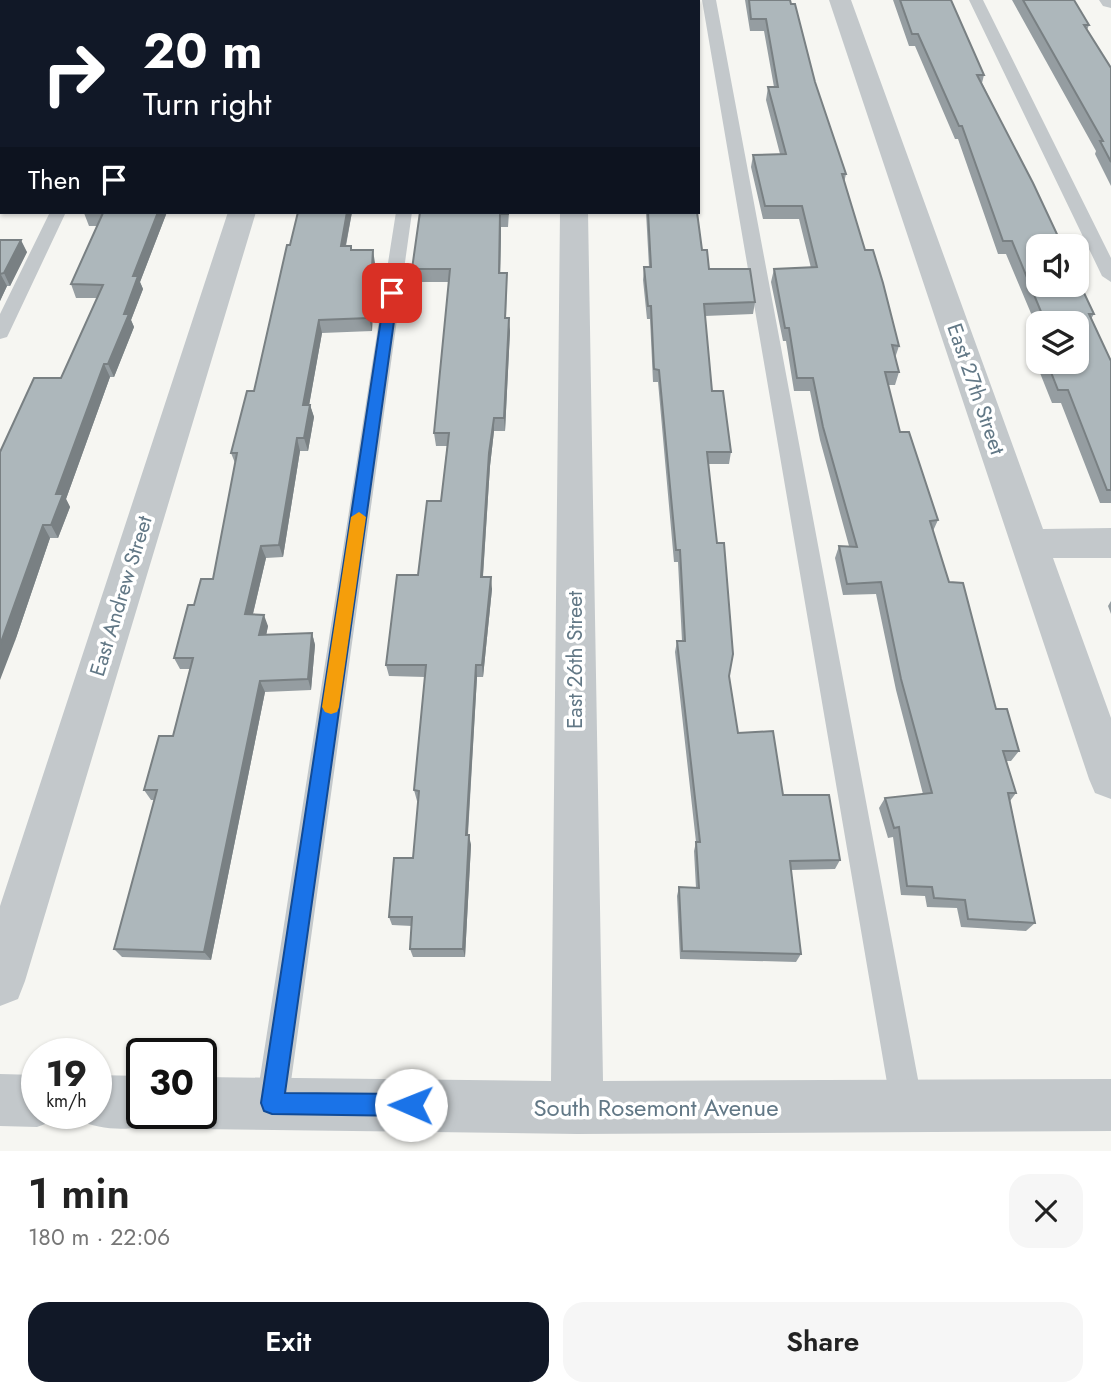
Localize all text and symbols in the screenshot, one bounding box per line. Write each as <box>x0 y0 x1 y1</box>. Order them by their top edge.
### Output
text: 20 m <box>143 16 262 86</box>
icon: right <box>28 28 119 119</box>
text: Turn right <box>143 81 272 127</box>
text: Then <box>28 161 81 199</box>
icon: arrive <box>95 161 133 199</box>
map controls <box>1026 234 1089 374</box>
button: sound <box>1026 234 1089 297</box>
pin <box>362 263 422 323</box>
icon: arrive <box>373 274 411 312</box>
button: layers <box>1026 311 1089 374</box>
street label: East 27th Street <box>940 319 1012 459</box>
street label: East Andrew Street <box>82 512 160 680</box>
street label: East 26th Street <box>560 591 590 729</box>
speed limit sign: 30 <box>126 1038 217 1129</box>
text: 19 <box>46 1049 87 1099</box>
position arrow <box>374 1068 448 1142</box>
text: km/h <box>46 1088 87 1114</box>
street label: South Rosemont Avenue <box>533 1090 779 1125</box>
text: 1 min <box>28 1163 130 1224</box>
button: close <box>1009 1174 1083 1248</box>
text: 180 m · 22:06 <box>28 1220 170 1254</box>
button: Exit <box>28 1302 549 1382</box>
button: Share <box>563 1302 1083 1382</box>

